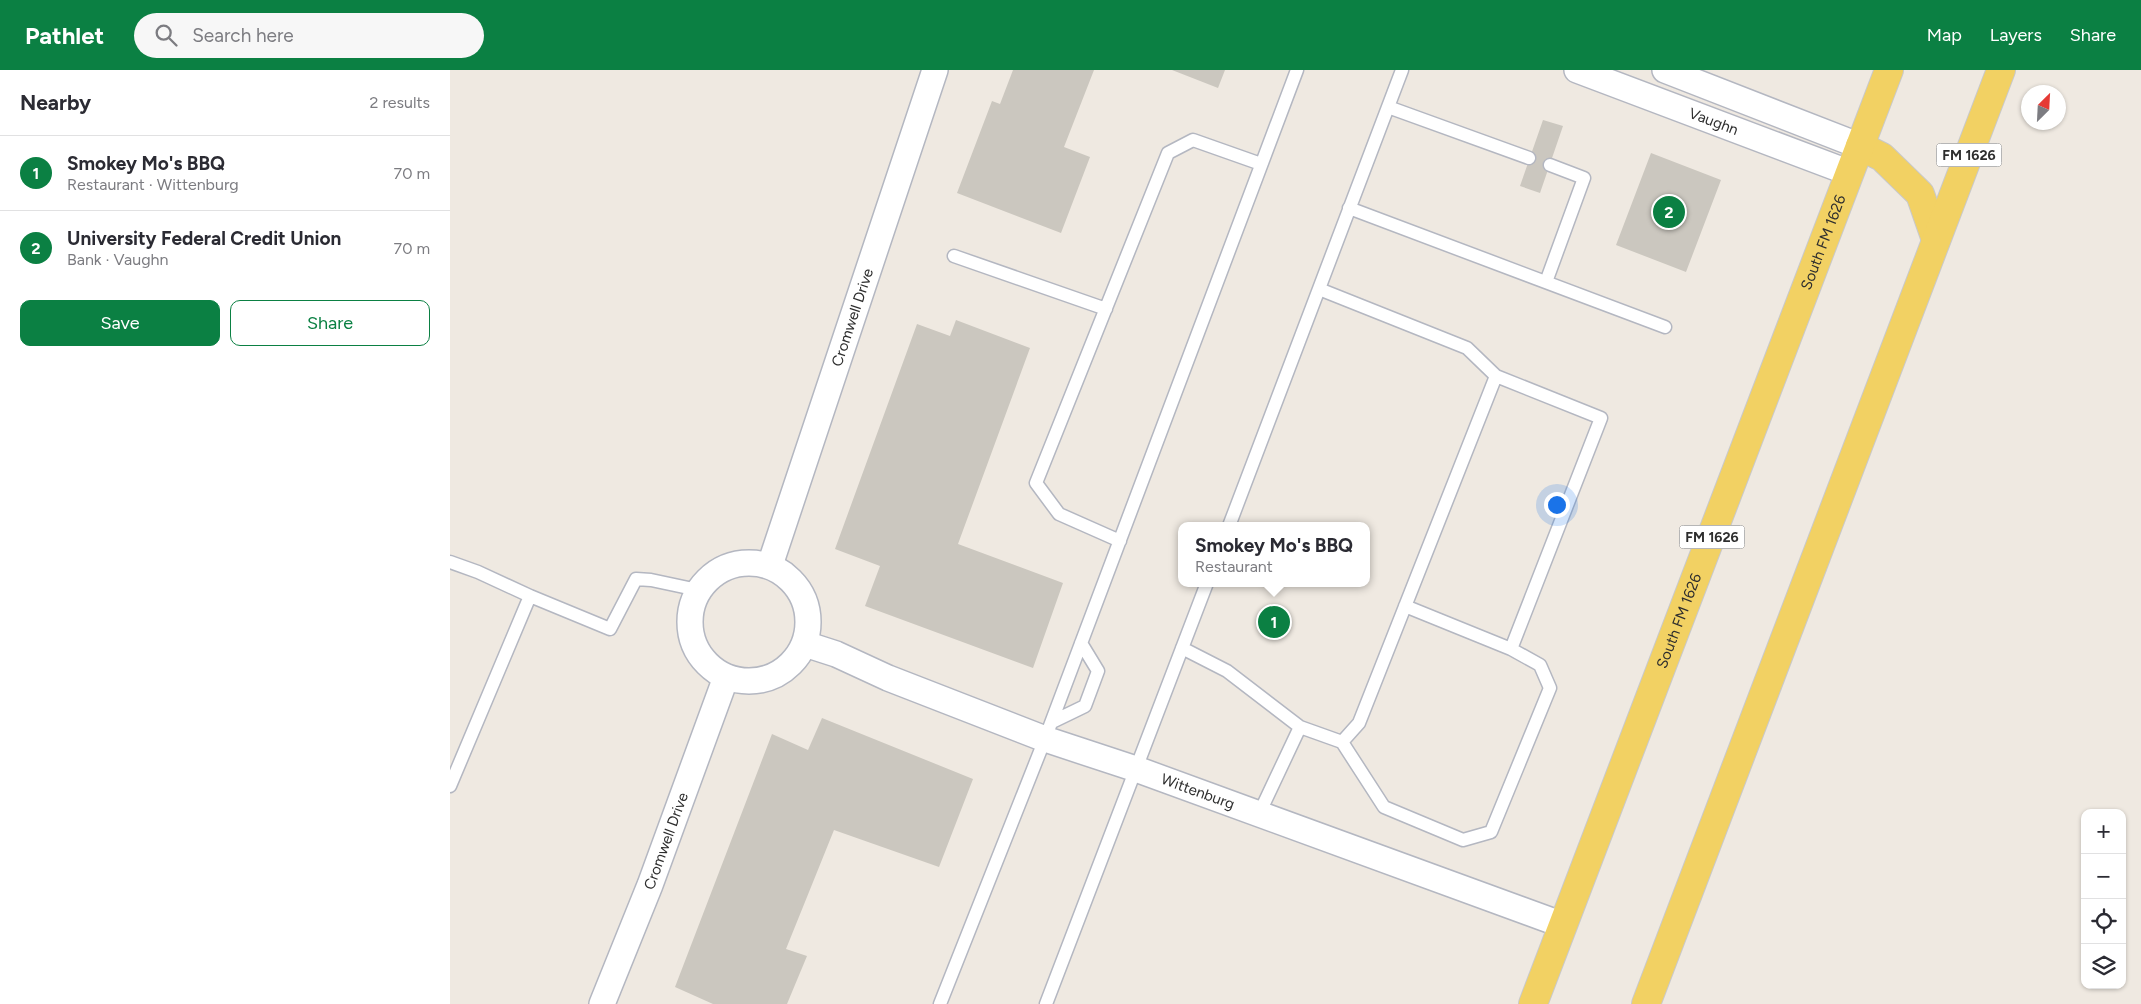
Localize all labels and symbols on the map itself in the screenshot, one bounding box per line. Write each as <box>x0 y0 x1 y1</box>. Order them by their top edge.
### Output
north arrow <box>2021 85 2066 130</box>
street label: Vaughn <box>1686 104 1741 139</box>
road number: FM 1626 <box>1936 144 2002 166</box>
street label: South FM 1626 <box>1797 192 1850 292</box>
pin: 2 <box>1653 193 1685 231</box>
street label: Cromwell Drive <box>828 266 877 369</box>
your location <box>1544 492 1570 518</box>
road number: FM 1626 <box>1680 526 1744 548</box>
street label: South FM 1626 <box>1653 570 1705 671</box>
pin: 1 <box>1258 603 1290 641</box>
street label: Wittenburg <box>1159 770 1237 813</box>
street label: Cromwell Drive <box>640 790 692 892</box>

